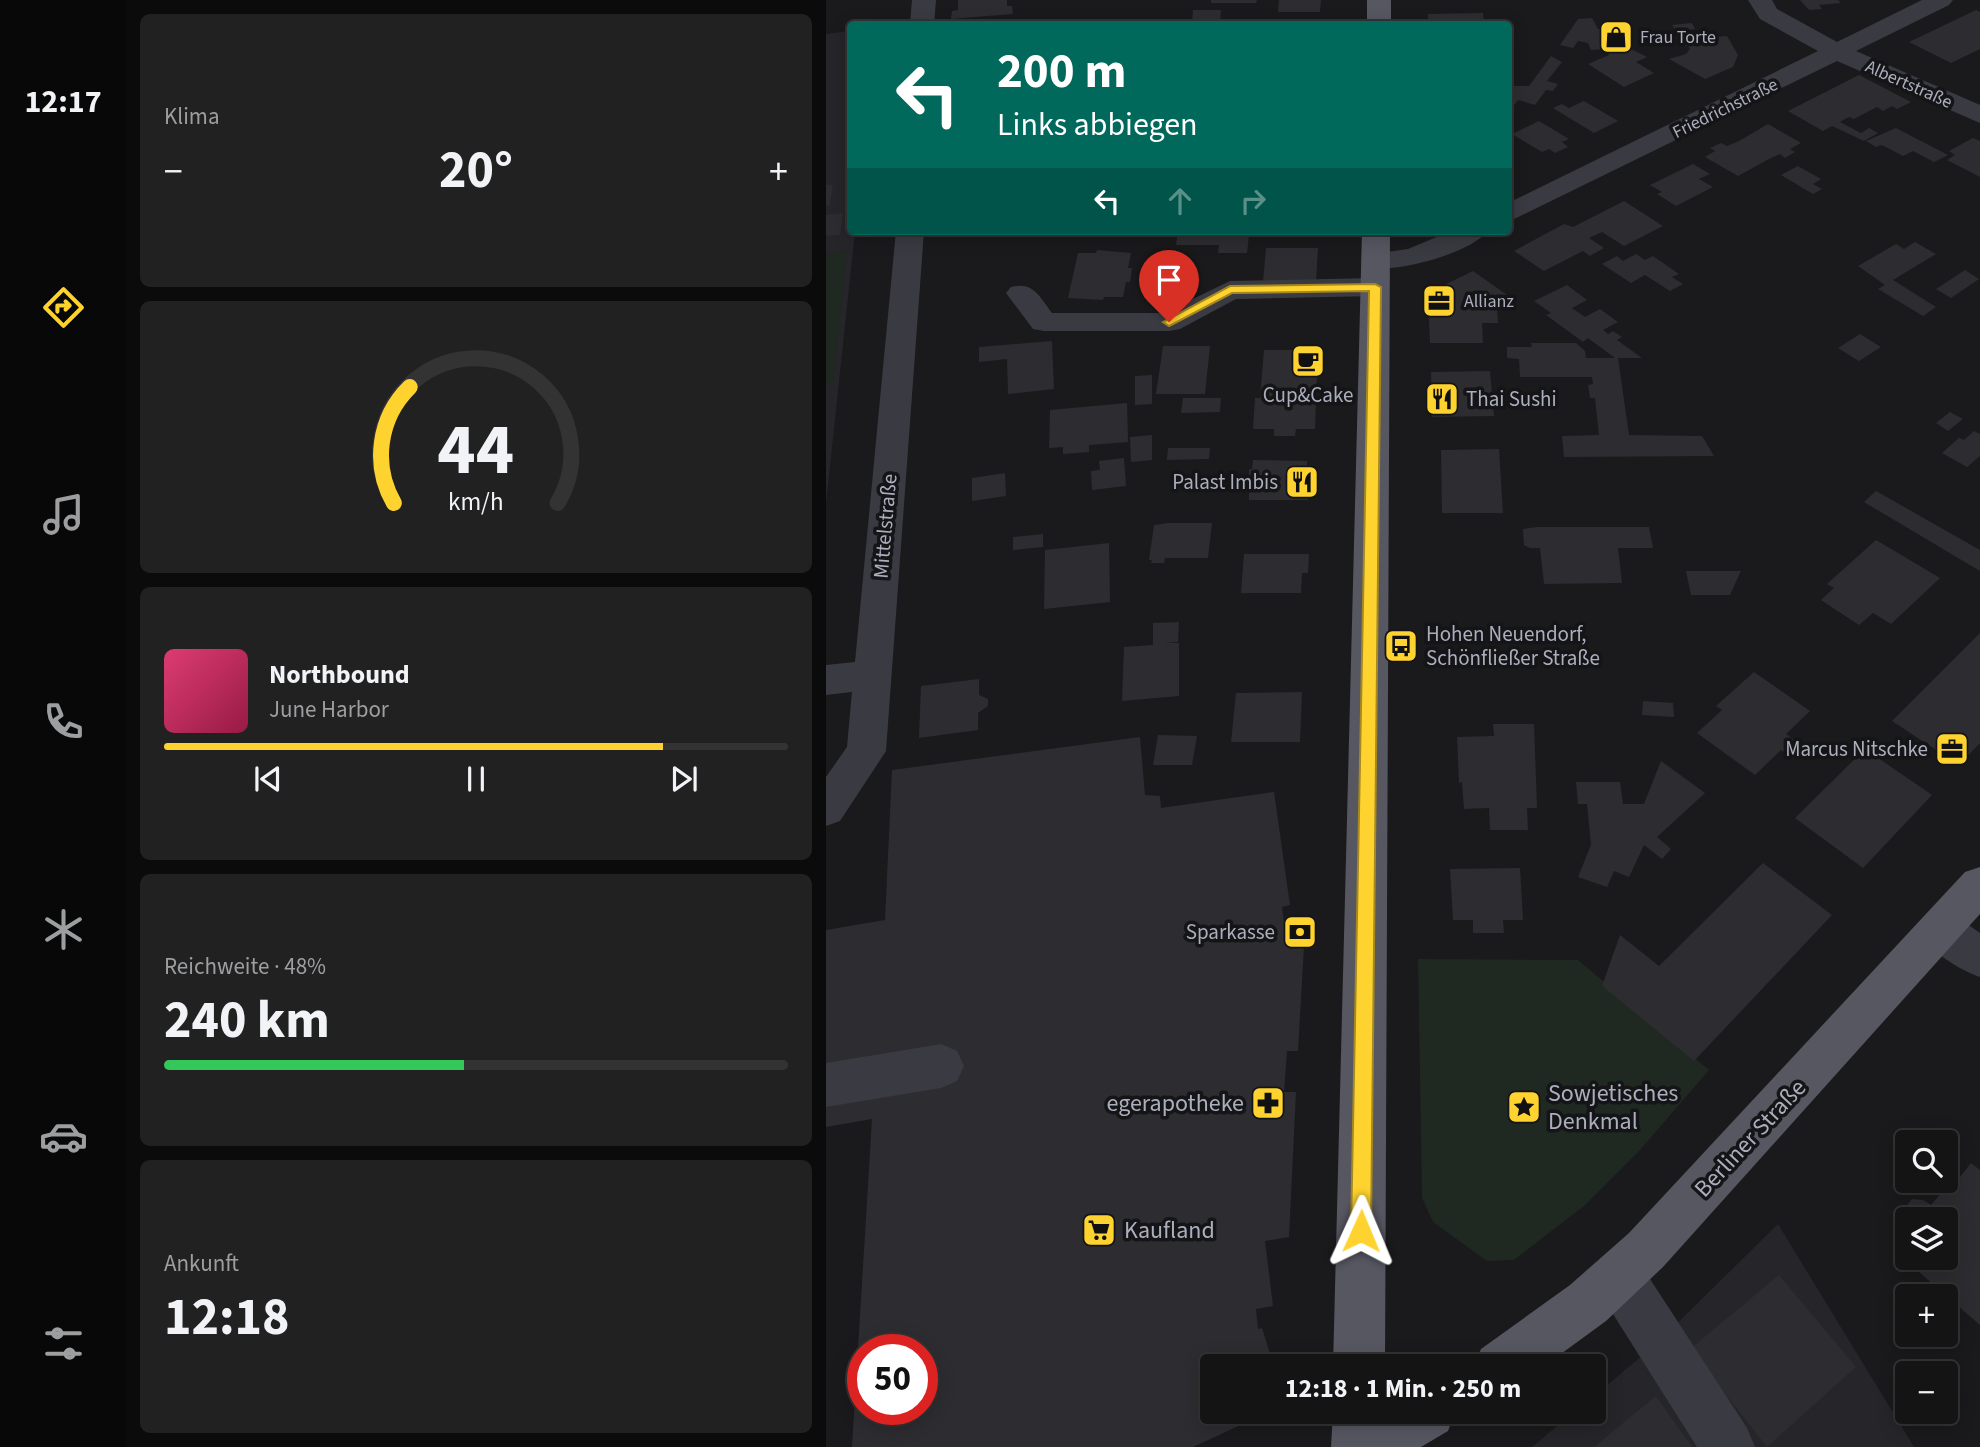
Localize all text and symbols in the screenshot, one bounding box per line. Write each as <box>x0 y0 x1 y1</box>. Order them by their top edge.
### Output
shop icon: Frau Torte <box>1597 18 1635 56</box>
place label: Frau Torte <box>1640 25 1716 50</box>
text: 200 m <box>997 37 1126 107</box>
icon: left <box>882 49 973 140</box>
street label: Albertstraße <box>1861 54 1956 115</box>
street label: Friedrichstraße <box>1668 72 1782 145</box>
text: 12:17 <box>24 79 102 125</box>
text: Klima <box>164 100 220 133</box>
text: Links abbiegen <box>997 102 1198 148</box>
text: 20° <box>439 134 513 208</box>
text: − <box>164 145 183 199</box>
text: + <box>769 145 788 199</box>
icon: left <box>1088 182 1126 220</box>
icon: ahead <box>1161 182 1199 220</box>
icon: right <box>1234 182 1272 220</box>
pin <box>1139 250 1199 322</box>
icon: arrive <box>1150 261 1188 299</box>
office icon: Allianz <box>1420 282 1458 320</box>
icon: directions <box>39 283 88 332</box>
place label: Allianz <box>1464 289 1514 314</box>
cafe icon: Cup&Cake <box>1289 342 1327 380</box>
place label: Cup&Cake <box>1263 380 1353 410</box>
restaurant icon: Thai Sushi <box>1423 380 1461 418</box>
place label: Thai Sushi <box>1466 384 1557 414</box>
text: 44 <box>438 398 514 502</box>
restaurant icon: Palast Imbis <box>1283 463 1321 501</box>
place label: Palast Imbis <box>1172 467 1278 497</box>
street label: Mittelstraße <box>865 472 905 580</box>
text: km/h <box>448 484 504 520</box>
icon: music <box>39 490 88 539</box>
place label: Hohen Neuendorf, Schönfließer Straße <box>1426 619 1600 673</box>
bus stop icon: Hohen Neuendorf, Schönfließer Straße <box>1382 627 1420 665</box>
text: Northbound <box>269 656 410 693</box>
text: June Harbor <box>269 693 389 726</box>
icon: phone <box>39 697 88 746</box>
office icon: Marcus Nitschke <box>1933 730 1971 768</box>
place label: Marcus Nitschke <box>1785 734 1928 764</box>
icon: previous <box>249 760 287 798</box>
icon: pause <box>457 760 495 798</box>
icon: next <box>665 760 703 798</box>
icon: climate <box>39 905 88 954</box>
bank icon: Sparkasse <box>1281 913 1319 951</box>
place label: Sparkasse <box>1186 917 1275 947</box>
text: Reichweite · 48% <box>164 950 326 983</box>
text: 240 km <box>164 984 330 1058</box>
street label: Berliner Straße <box>1686 1071 1814 1205</box>
place label: Sowjetisches Denkmal <box>1548 1076 1678 1139</box>
pharmacy icon: egerapotheke <box>1249 1084 1287 1122</box>
place label: egerapotheke <box>1106 1086 1244 1121</box>
place icon: Sowjetisches Denkmal <box>1505 1088 1543 1126</box>
icon: car <box>39 1112 88 1161</box>
map controls <box>1895 1130 1958 1424</box>
button: search <box>1895 1130 1958 1193</box>
position arrow <box>1324 1194 1398 1268</box>
button: layers <box>1895 1207 1958 1270</box>
supermarket icon: Kaufland <box>1080 1211 1118 1249</box>
place label: Kaufland <box>1124 1213 1215 1248</box>
text: Ankunft <box>164 1247 239 1280</box>
text: 12:18 <box>164 1281 289 1355</box>
button: + <box>1895 1284 1958 1347</box>
icon: filters <box>39 1319 88 1368</box>
speed limit sign: 50 <box>847 1334 938 1425</box>
button: − <box>1895 1361 1958 1424</box>
text: 12:18 · 1 Min. · 250 m <box>1285 1370 1521 1407</box>

